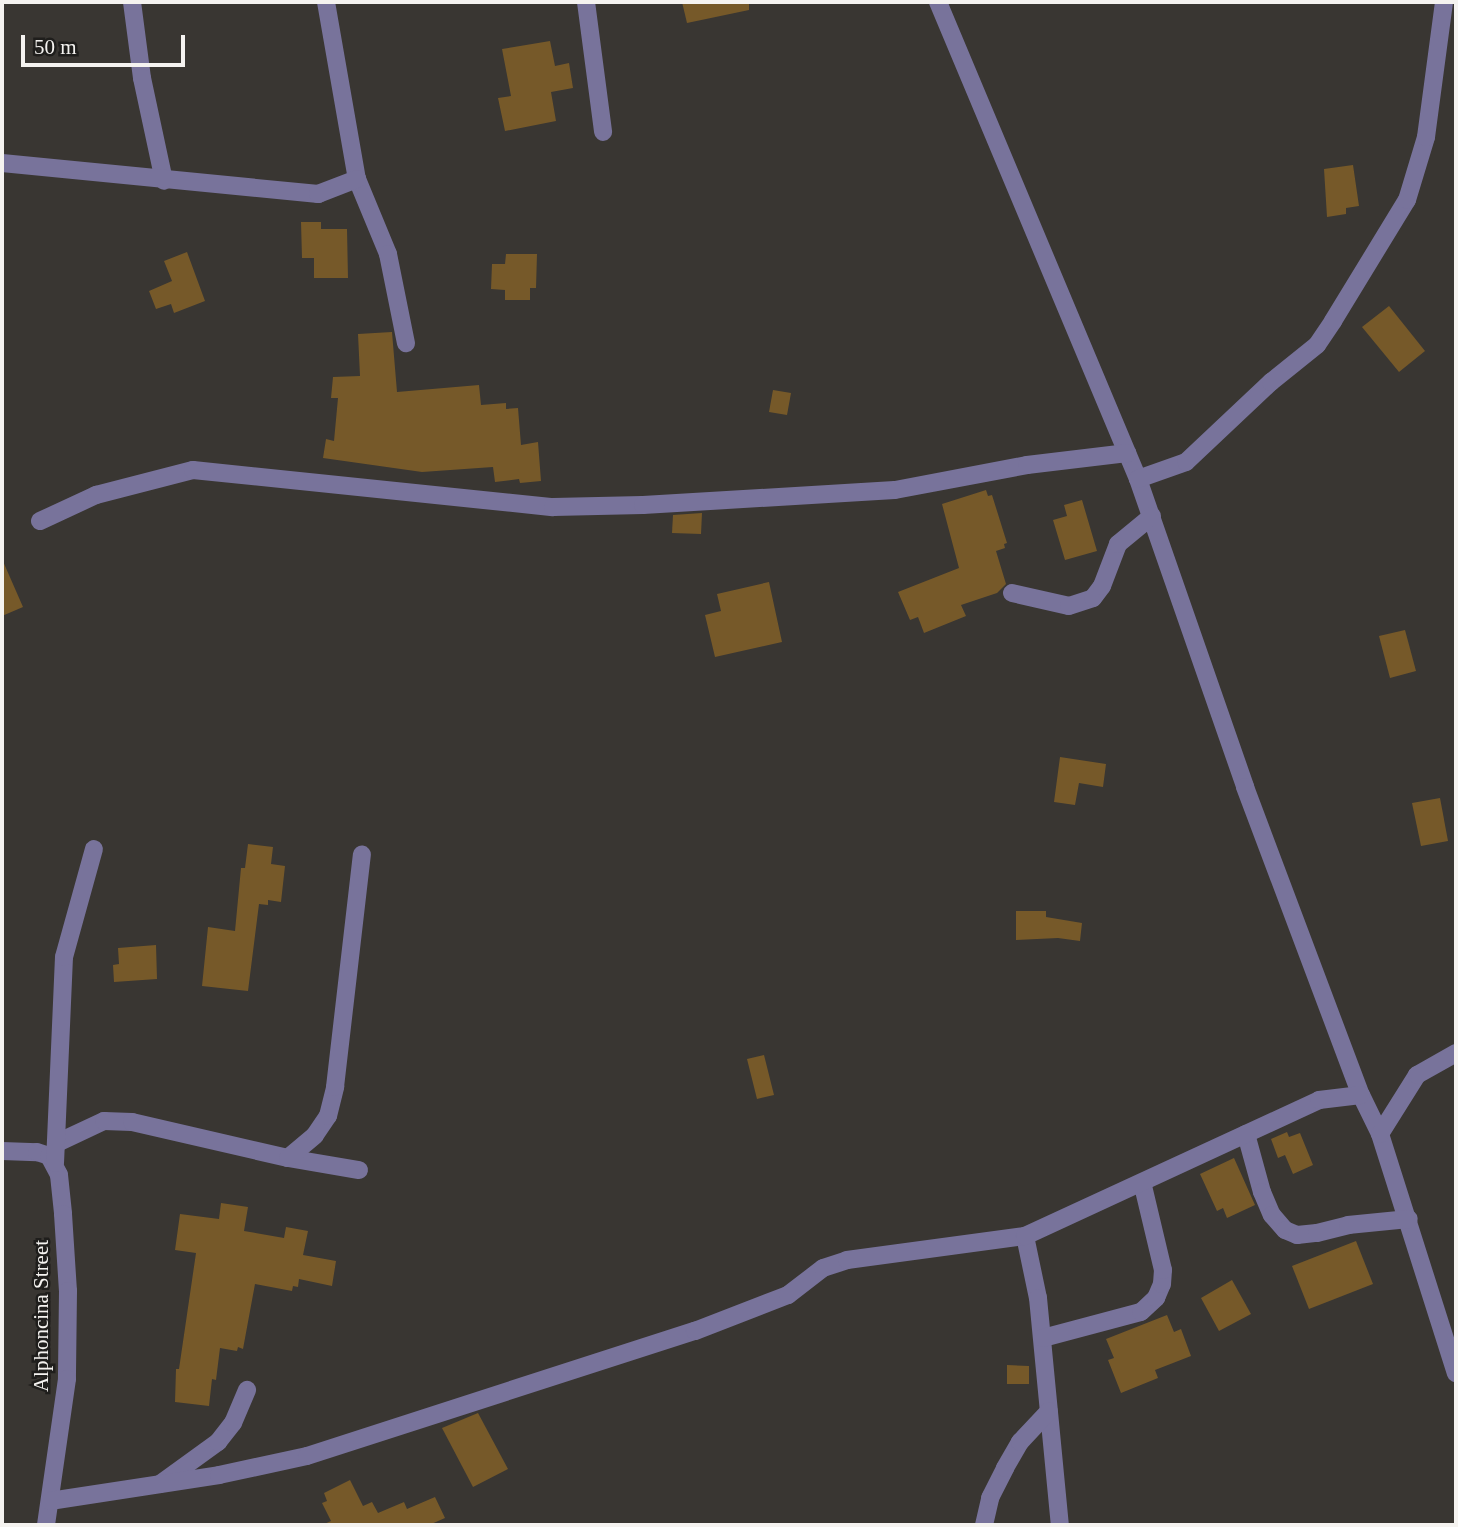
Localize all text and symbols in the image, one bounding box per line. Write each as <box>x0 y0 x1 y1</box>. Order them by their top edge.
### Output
scale bar <box>24 21 189 65</box>
text: 50 m <box>34 35 77 59</box>
street label: Alphoncina Street <box>28 1240 54 1392</box>

